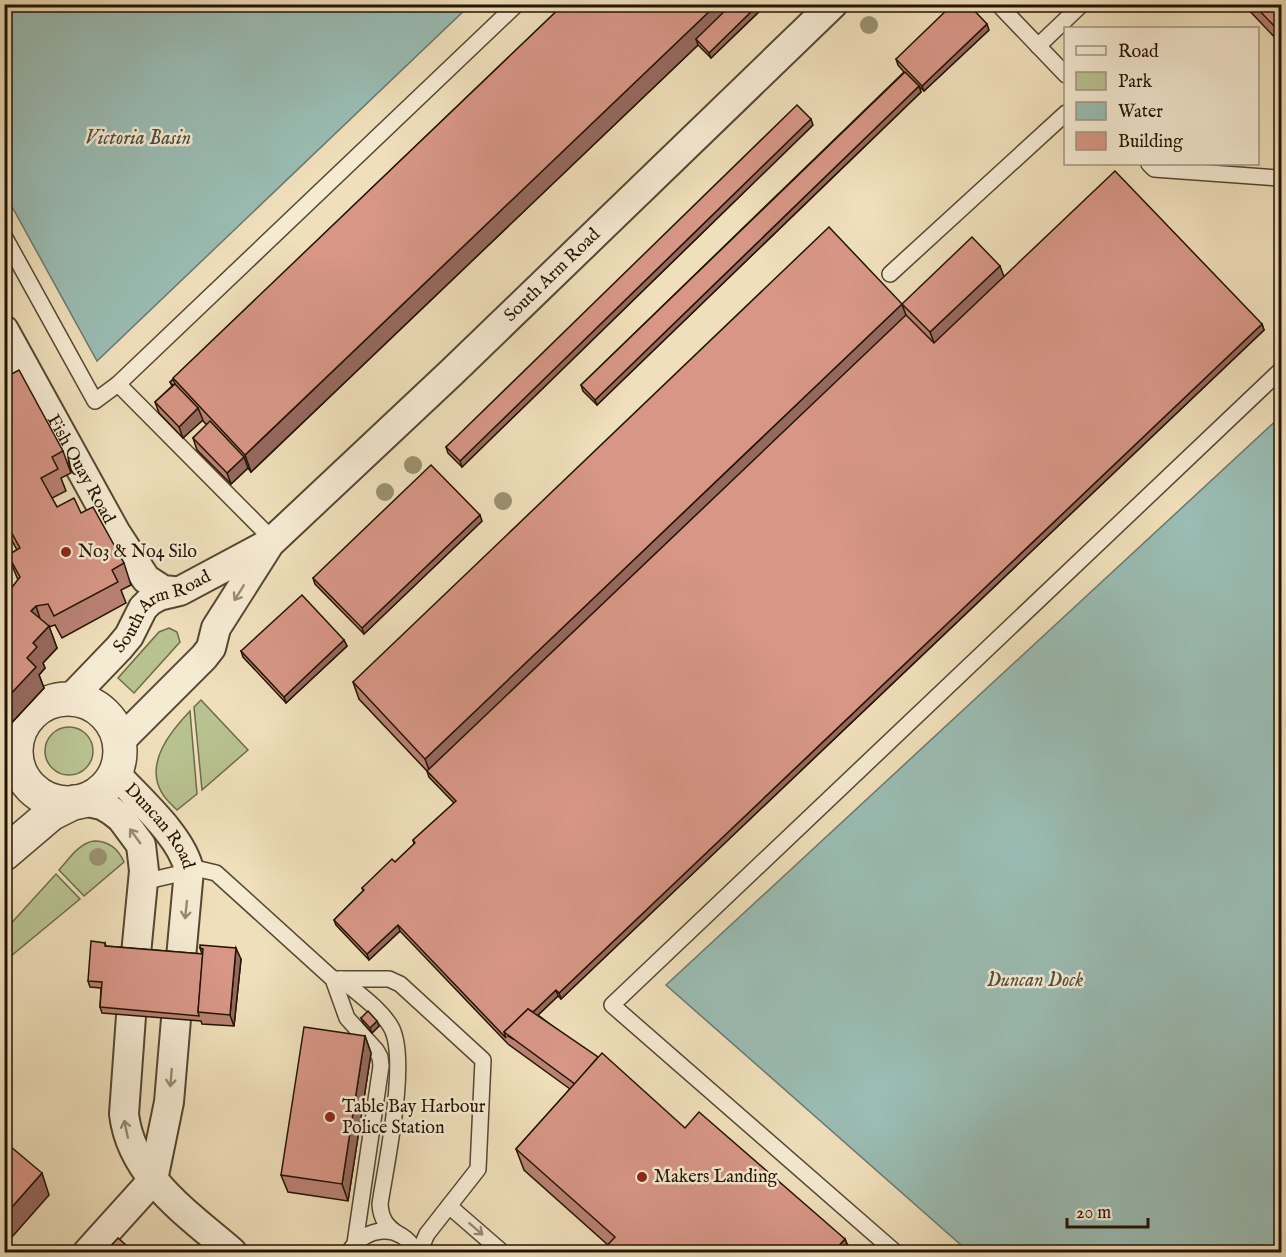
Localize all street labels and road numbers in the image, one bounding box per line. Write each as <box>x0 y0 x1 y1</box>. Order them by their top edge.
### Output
street label: South Arm Road <box>499 223 606 327</box>
street label: Fish Quay Road <box>41 411 120 528</box>
street label: South Arm Road <box>108 565 215 658</box>
street label: Duncan Road <box>119 778 200 872</box>

